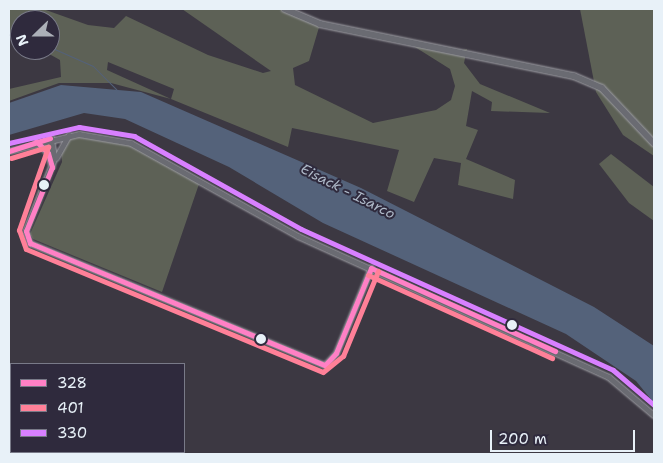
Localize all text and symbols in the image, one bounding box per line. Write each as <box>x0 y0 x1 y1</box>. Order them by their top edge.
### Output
north arrow <box>10 10 60 60</box>
text: N <box>12 32 32 49</box>
water label: Eisack - Isarco <box>298 160 398 222</box>
unlabelled marker <box>39 180 49 190</box>
unlabelled marker <box>507 320 517 330</box>
unlabelled marker <box>256 334 266 344</box>
legend <box>10 363 185 453</box>
text: 328 <box>57 373 87 393</box>
text: 401 <box>57 398 84 418</box>
scale bar <box>493 420 638 452</box>
text: 330 <box>57 423 87 443</box>
text: 200 m <box>498 429 547 449</box>

